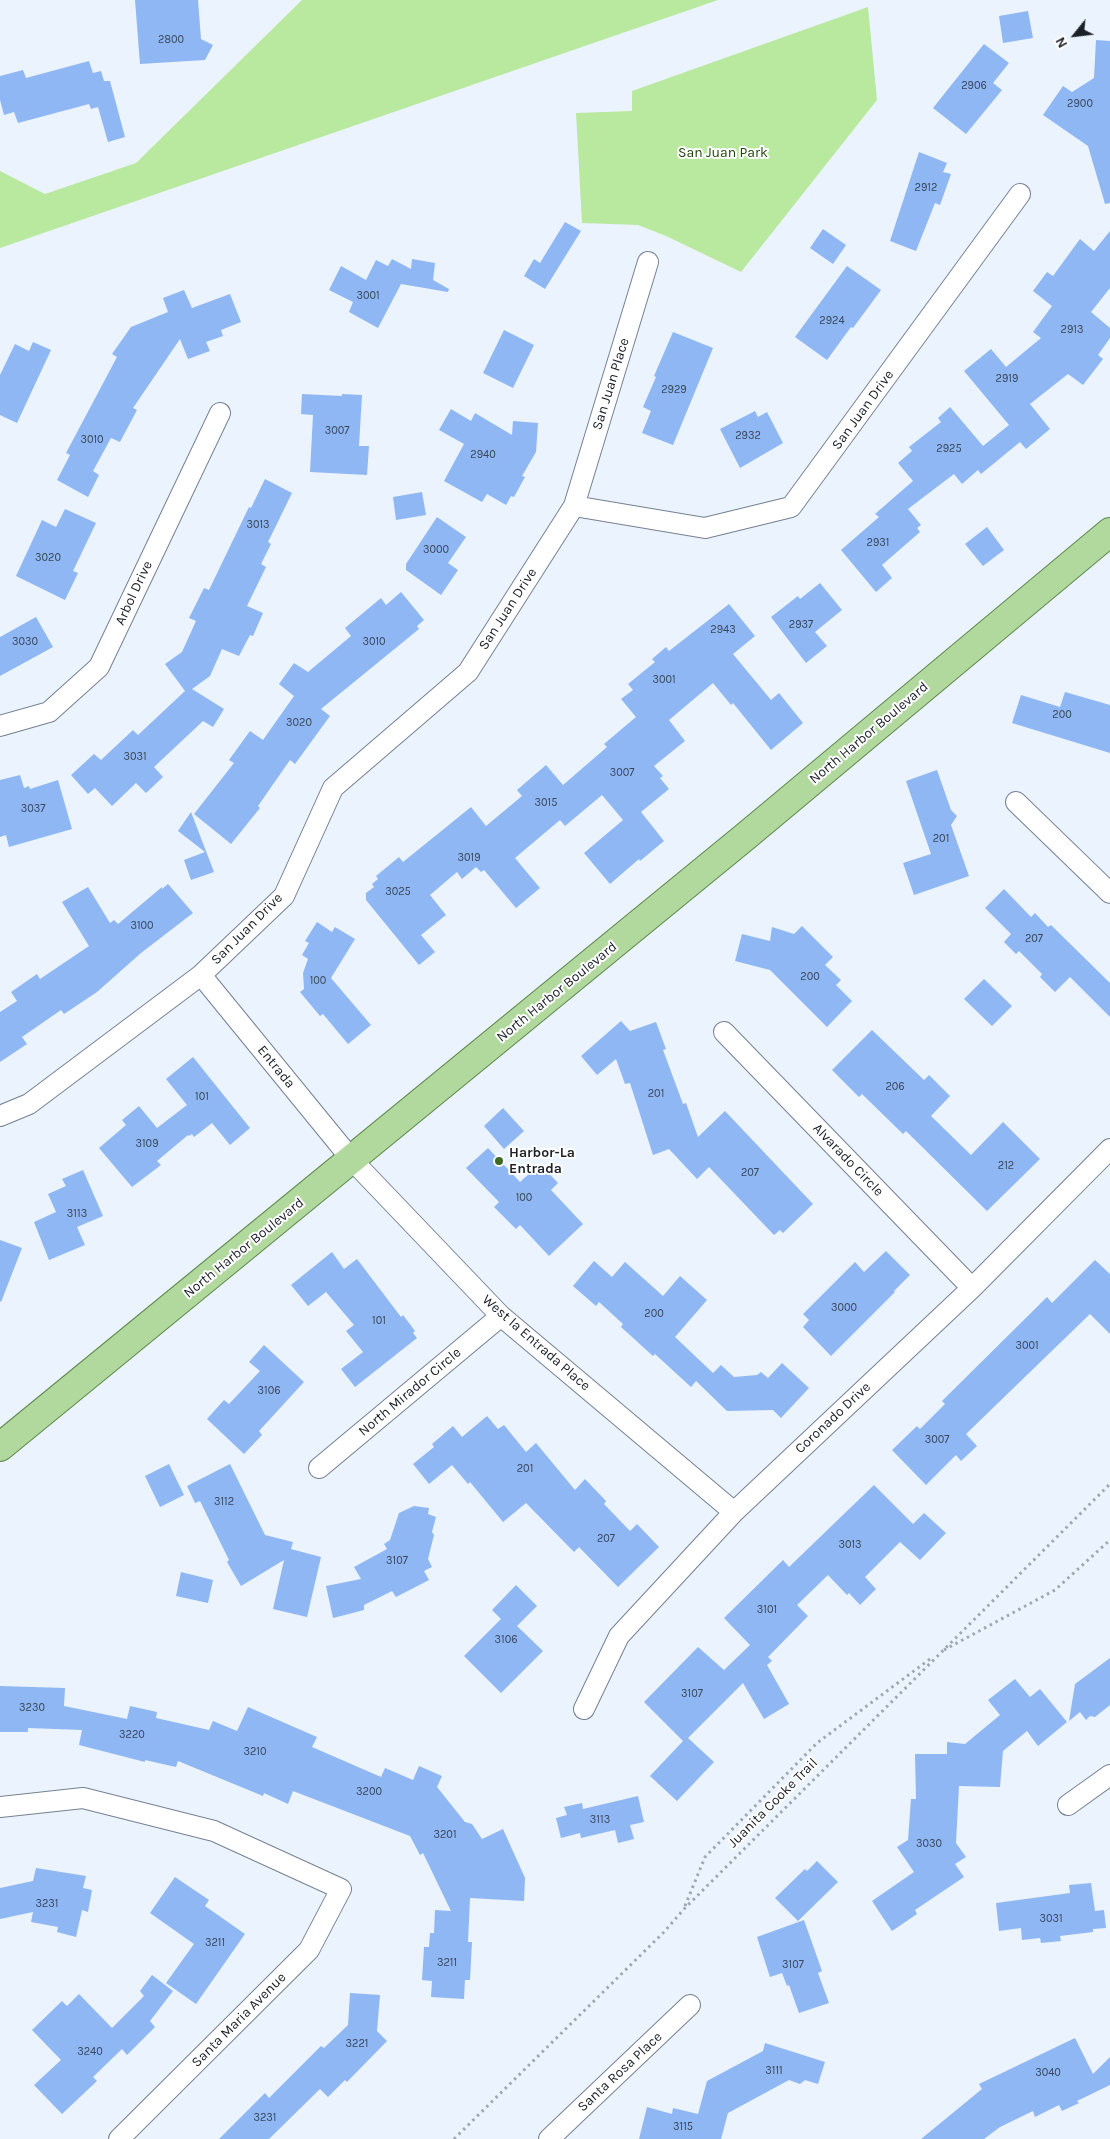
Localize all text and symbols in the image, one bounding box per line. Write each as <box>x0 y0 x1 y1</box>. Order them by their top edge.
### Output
north arrow <box>1050 10 1100 60</box>
house number: 2800 <box>158 33 184 47</box>
text: N <box>1052 34 1071 51</box>
house number: 2906 <box>961 79 987 93</box>
house number: 2900 <box>1067 97 1093 111</box>
park label: San Juan Park <box>678 145 768 161</box>
house number: 2912 <box>915 181 937 195</box>
house number: 3001 <box>356 289 380 303</box>
house number: 2924 <box>819 314 845 328</box>
house number: 2913 <box>1061 323 1083 337</box>
street label: San Juan Place <box>589 336 633 432</box>
street label: San Juan Drive <box>829 367 897 453</box>
house number: 2919 <box>996 372 1018 386</box>
house number: 2929 <box>661 383 687 397</box>
house number: 3007 <box>325 424 349 438</box>
house number: 2932 <box>735 429 761 443</box>
house number: 3010 <box>80 433 104 447</box>
house number: 2925 <box>936 442 962 456</box>
house number: 2940 <box>470 448 496 462</box>
house number: 3013 <box>246 518 270 532</box>
house number: 2931 <box>867 536 889 550</box>
house number: 3000 <box>423 543 449 557</box>
house number: 3020 <box>35 551 61 565</box>
street label: Arbol Drive <box>112 558 156 628</box>
street label: San Juan Drive <box>475 565 541 653</box>
house number: 2937 <box>789 618 813 632</box>
house number: 2943 <box>710 623 736 637</box>
house number: 3030 <box>12 635 38 649</box>
house number: 3010 <box>362 635 386 649</box>
house number: 3001 <box>652 673 676 687</box>
street label: North Harbor Boulevard <box>806 678 932 788</box>
house number: 200 <box>1052 708 1072 722</box>
house number: 3020 <box>286 716 312 730</box>
house number: 3031 <box>123 750 147 764</box>
house number: 3007 <box>610 766 634 780</box>
house number: 3015 <box>535 796 557 810</box>
house number: 3037 <box>21 802 45 816</box>
house number: 201 <box>933 832 949 846</box>
house number: 3019 <box>457 851 481 865</box>
house number: 3025 <box>385 885 411 899</box>
street label: San Juan Drive <box>208 890 286 968</box>
house number: 3100 <box>130 919 154 933</box>
house number: 207 <box>1025 932 1043 946</box>
street label: North Harbor Boulevard <box>493 938 621 1046</box>
house number: 200 <box>800 970 820 984</box>
house number: 100 <box>310 974 326 988</box>
street label: Entrada <box>254 1042 298 1092</box>
house number: 206 <box>885 1080 905 1094</box>
house number: 201 <box>648 1087 664 1101</box>
house number: 101 <box>195 1090 209 1104</box>
street label: Alvarado Circle <box>809 1120 887 1200</box>
house number: 3109 <box>135 1137 159 1151</box>
place label: Harbor-La Entrada <box>509 1145 575 1178</box>
marker: Harbor-La Entrada <box>493 1155 505 1167</box>
house number: 212 <box>998 1159 1014 1173</box>
house number: 207 <box>741 1166 759 1180</box>
house number: 100 <box>516 1191 532 1205</box>
street label: North Harbor Boulevard <box>180 1194 308 1302</box>
house number: 3113 <box>67 1207 87 1221</box>
street label: West la Entrada Place <box>479 1292 593 1394</box>
house number: 3000 <box>831 1301 857 1315</box>
house number: 200 <box>644 1307 664 1321</box>
house number: 101 <box>372 1314 386 1328</box>
house number: 3001 <box>1015 1339 1039 1353</box>
street label: North Mirador Circle <box>355 1344 465 1440</box>
street label: Coronado Drive <box>792 1379 874 1457</box>
house number: 3106 <box>258 1384 280 1398</box>
house number: 3007 <box>925 1433 949 1447</box>
house number: 201 <box>517 1462 533 1476</box>
house number: 3112 <box>214 1495 234 1509</box>
house number: 207 <box>597 1532 615 1546</box>
house number: 3013 <box>838 1538 862 1552</box>
house number: 3107 <box>386 1554 408 1568</box>
house number: 3101 <box>757 1603 777 1617</box>
house number: 3106 <box>495 1633 517 1647</box>
house number: 3107 <box>681 1687 703 1701</box>
house number: 3230 <box>19 1701 45 1715</box>
house number: 3220 <box>119 1728 145 1742</box>
house number: 3210 <box>243 1745 267 1759</box>
street label: Juanita Cooke Trail <box>725 1755 821 1851</box>
house number: 3200 <box>356 1785 382 1799</box>
house number: 3113 <box>590 1813 610 1827</box>
house number: 3201 <box>433 1828 457 1842</box>
house number: 3030 <box>916 1837 942 1851</box>
house number: 3231 <box>35 1897 59 1911</box>
house number: 3031 <box>1039 1912 1063 1926</box>
house number: 3211 <box>205 1936 225 1950</box>
house number: 3211 <box>437 1956 457 1970</box>
house number: 3107 <box>782 1958 804 1972</box>
street label: Santa Maria Avenue <box>188 1969 290 2071</box>
street label: Santa Rosa Place <box>574 2029 666 2115</box>
house number: 3221 <box>346 2037 368 2051</box>
house number: 3240 <box>77 2045 103 2059</box>
house number: 3111 <box>765 2064 783 2078</box>
house number: 3040 <box>1035 2066 1061 2080</box>
house number: 3231 <box>253 2111 277 2125</box>
house number: 3115 <box>673 2120 693 2134</box>

